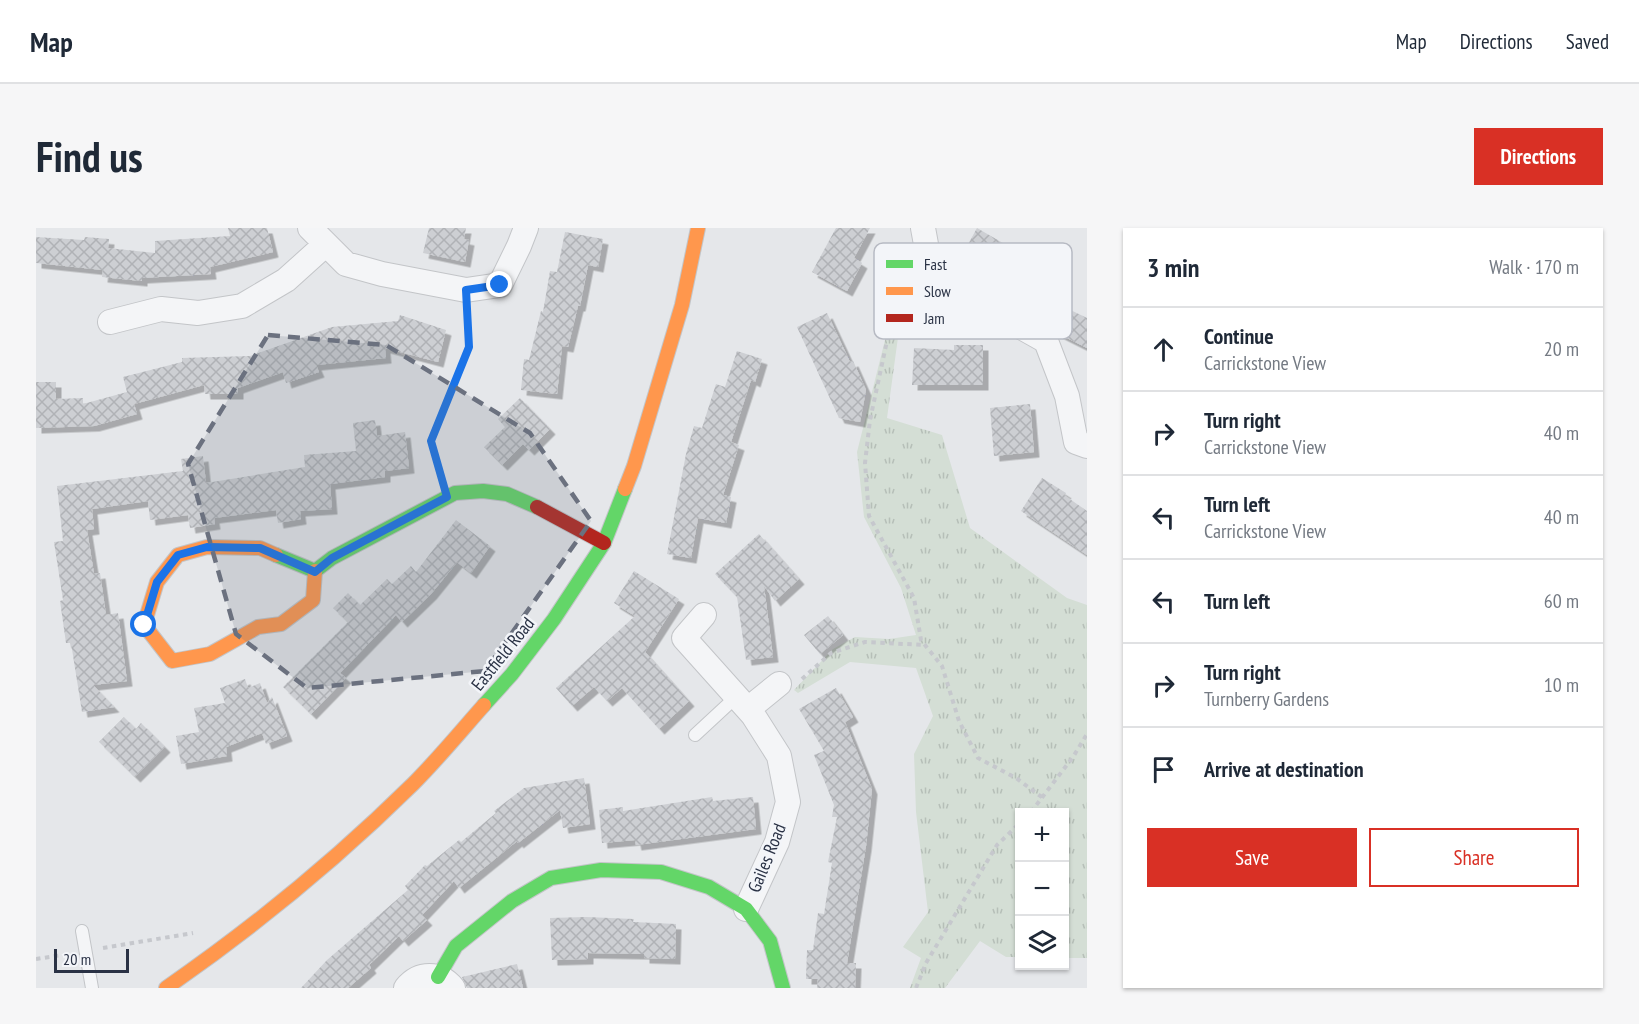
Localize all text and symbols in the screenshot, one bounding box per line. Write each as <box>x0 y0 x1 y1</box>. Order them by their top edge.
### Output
text: Map <box>30 23 73 60</box>
text: Map <box>1396 28 1427 55</box>
text: Directions <box>1460 28 1533 55</box>
text: Saved <box>1566 28 1609 55</box>
button: Directions <box>1474 128 1603 185</box>
text: Find us <box>36 129 143 184</box>
legend <box>874 243 1072 339</box>
text: 3 min <box>1147 251 1200 284</box>
text: Fast <box>924 254 947 274</box>
text: Walk · 170 m <box>1489 254 1579 280</box>
route end <box>486 271 512 297</box>
text: Slow <box>924 281 951 301</box>
text: Jam <box>923 308 945 328</box>
text: Continue <box>1204 322 1274 350</box>
icon: ahead <box>1147 333 1180 366</box>
text: 20 m <box>1544 336 1579 362</box>
text: Carrickstone View <box>1204 350 1326 376</box>
text: Turn right <box>1204 406 1281 434</box>
icon: right <box>1147 417 1180 450</box>
text: 40 m <box>1544 420 1579 446</box>
text: Carrickstone View <box>1204 434 1326 460</box>
text: Turn left <box>1204 490 1270 518</box>
icon: left <box>1147 501 1180 534</box>
text: 40 m <box>1544 504 1579 530</box>
text: Carrickstone View <box>1204 518 1326 544</box>
icon: left <box>1147 585 1180 618</box>
text: Turn left <box>1204 587 1270 615</box>
text: 60 m <box>1544 588 1579 614</box>
route start <box>130 611 156 637</box>
street label: Eastfield Road <box>466 612 539 695</box>
text: Turn right <box>1204 658 1281 686</box>
icon: right <box>1147 669 1180 702</box>
text: 10 m <box>1544 672 1579 698</box>
text: Turnberry Gardens <box>1204 686 1329 712</box>
icon: arrive <box>1147 753 1180 786</box>
text: Arrive at destination <box>1204 755 1364 783</box>
map controls <box>1015 808 1069 970</box>
button: + <box>1015 808 1069 862</box>
street label: Gailes Road <box>742 820 791 896</box>
button: Save <box>1147 828 1357 887</box>
button: Share <box>1369 828 1579 887</box>
button: − <box>1015 862 1069 916</box>
button: layers <box>1015 916 1069 970</box>
scale bar <box>54 946 129 974</box>
text: 20 m <box>63 949 91 969</box>

